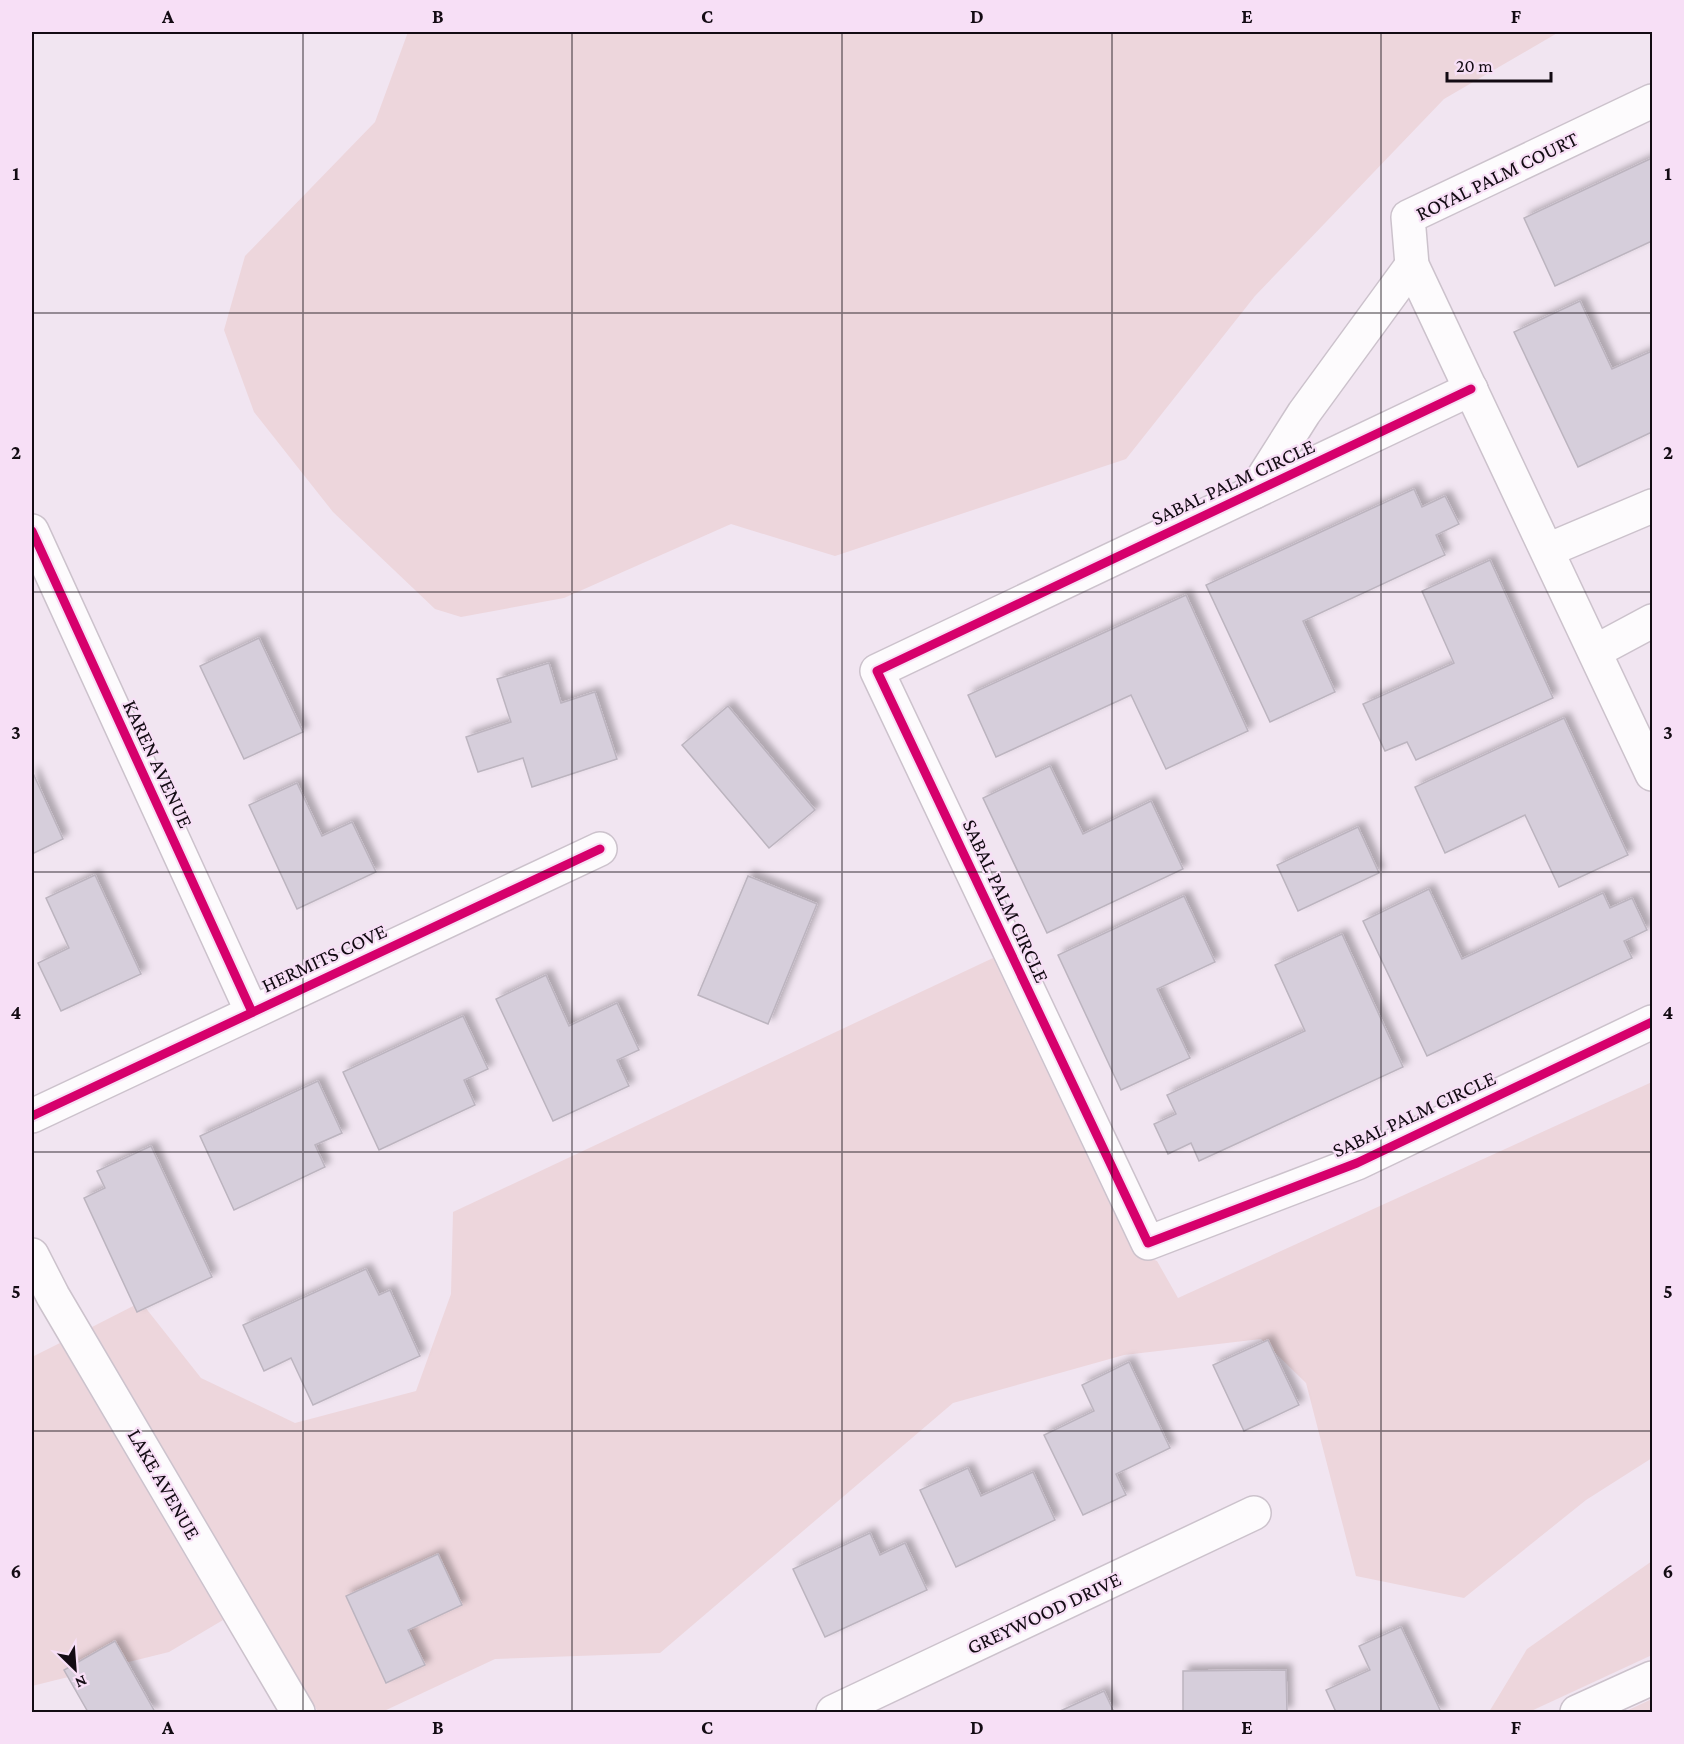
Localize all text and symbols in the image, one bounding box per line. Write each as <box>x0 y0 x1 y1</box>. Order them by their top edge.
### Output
text: A <box>161 5 175 27</box>
text: B <box>432 5 444 27</box>
text: C <box>701 5 713 27</box>
text: D <box>970 5 984 27</box>
text: E <box>1241 5 1253 27</box>
text: F <box>1511 5 1522 27</box>
scale bar <box>1447 45 1550 83</box>
text: 20 m <box>1456 56 1493 76</box>
street label: ROYAL PALM COURT <box>1412 126 1583 226</box>
text: 1 <box>12 162 20 184</box>
text: 1 <box>1664 162 1672 184</box>
street label: SABAL PALM CIRCLE <box>1147 434 1319 530</box>
text: 2 <box>11 441 21 463</box>
text: 2 <box>1663 441 1673 463</box>
street label: KAREN AVENUE <box>118 696 198 832</box>
text: 3 <box>11 721 21 743</box>
text: 3 <box>1663 721 1673 743</box>
street label: SABAL PALM CIRCLE <box>958 815 1054 987</box>
street label: HERMITS COVE <box>258 919 390 997</box>
text: 4 <box>11 1001 22 1023</box>
text: 4 <box>1663 1001 1674 1023</box>
street label: SABAL PALM CIRCLE <box>1328 1066 1500 1162</box>
text: 5 <box>11 1280 21 1302</box>
text: 5 <box>1663 1280 1673 1302</box>
street label: LAKE AVENUE <box>123 1424 205 1544</box>
text: 6 <box>11 1560 21 1582</box>
text: 6 <box>1663 1560 1673 1582</box>
street label: GREYWOOD DRIVE <box>963 1567 1125 1659</box>
north arrow <box>45 1639 105 1699</box>
text: N <box>73 1672 90 1692</box>
text: A <box>161 1716 175 1738</box>
text: B <box>432 1716 444 1738</box>
text: C <box>701 1716 713 1738</box>
text: D <box>970 1716 984 1738</box>
text: E <box>1241 1716 1253 1738</box>
text: F <box>1511 1716 1522 1738</box>

